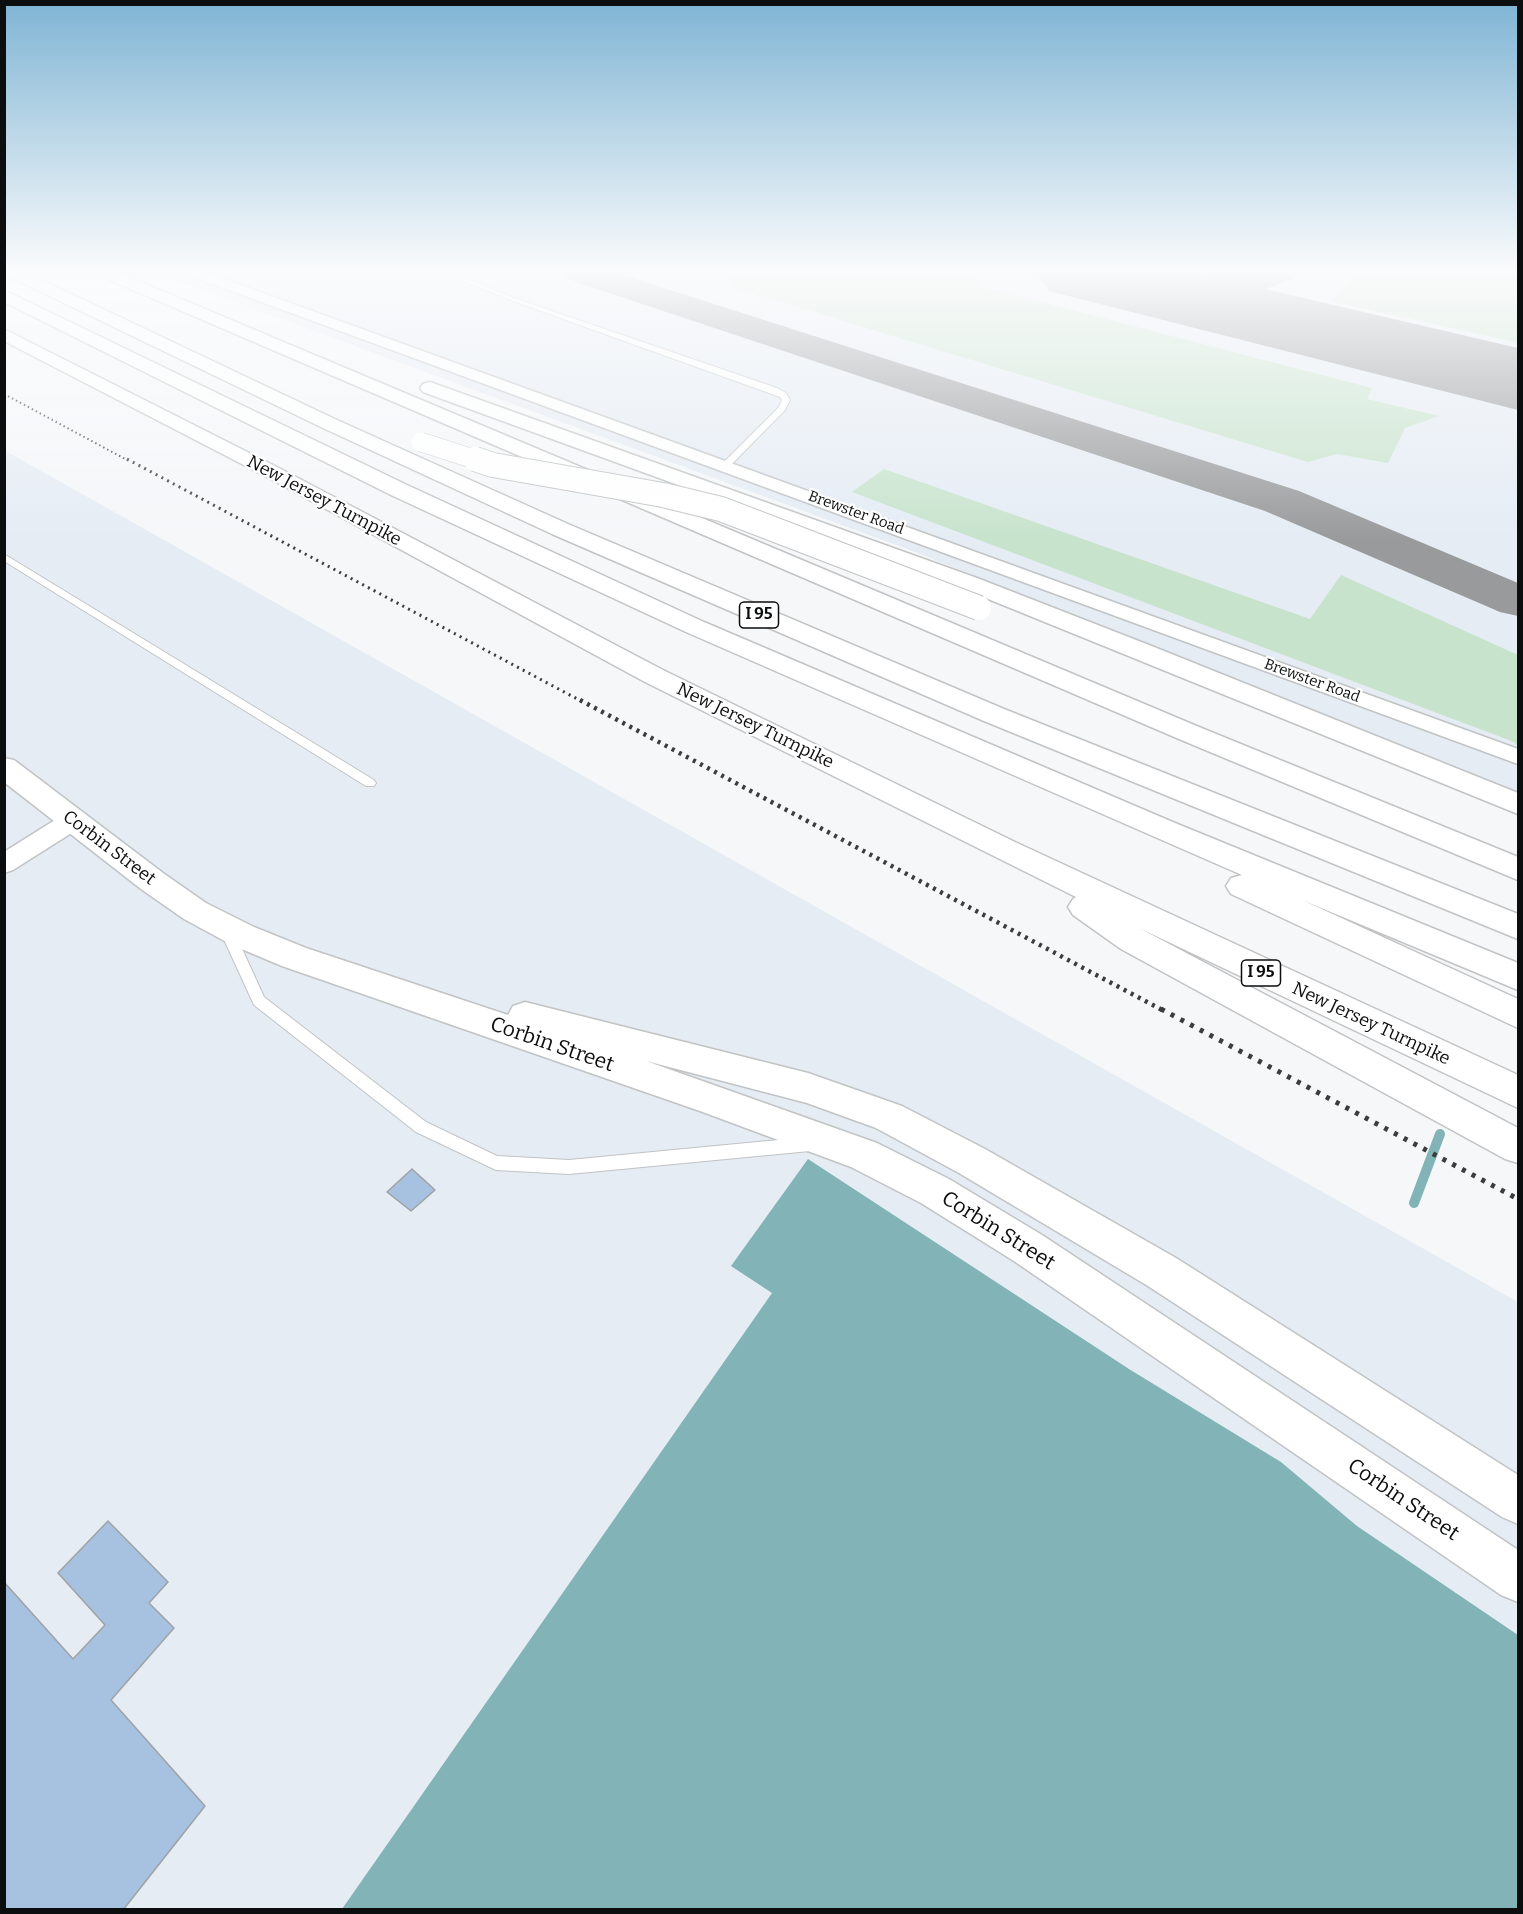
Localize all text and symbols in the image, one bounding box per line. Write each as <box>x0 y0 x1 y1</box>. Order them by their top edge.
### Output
street label: New Jersey Turnpike <box>243 451 405 551</box>
street label: Brewster Road <box>806 487 906 539</box>
road number: I 95 <box>740 602 778 628</box>
street label: Brewster Road <box>1262 655 1362 707</box>
street label: New Jersey Turnpike <box>673 679 837 773</box>
street label: Corbin Street <box>58 806 160 890</box>
road number: I 95 <box>1242 960 1280 986</box>
street label: New Jersey Turnpike <box>1289 978 1453 1070</box>
street label: Corbin Street <box>487 1012 617 1078</box>
street label: Corbin Street <box>937 1186 1059 1276</box>
street label: Corbin Street <box>1342 1453 1464 1547</box>

